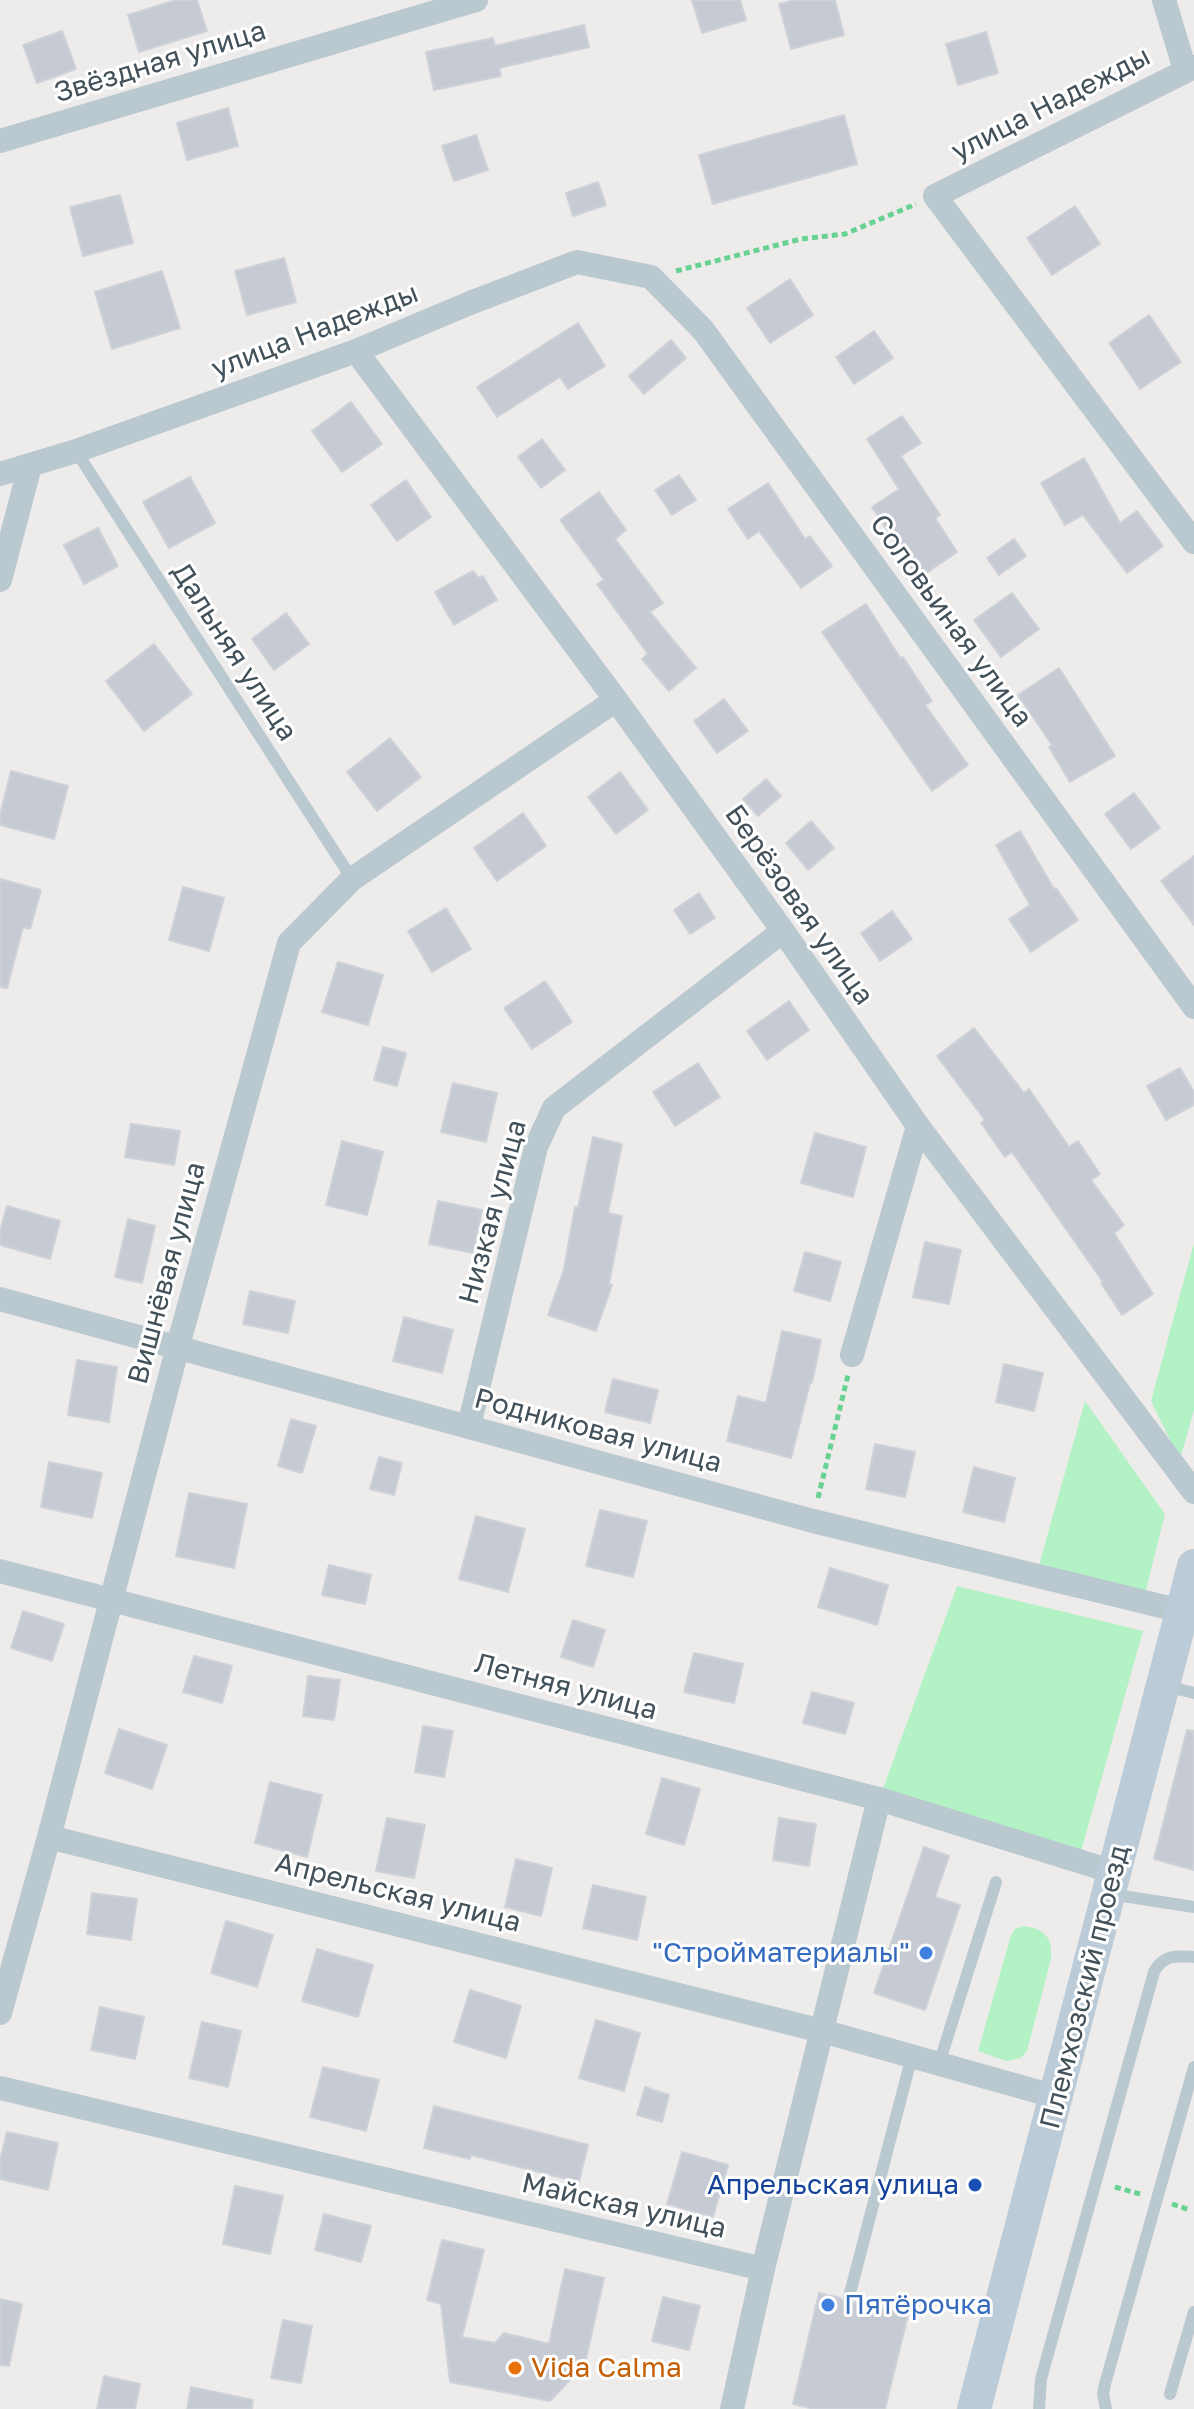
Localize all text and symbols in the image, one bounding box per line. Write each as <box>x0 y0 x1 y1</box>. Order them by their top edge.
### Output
street label: Звёздная улица <box>50 14 270 110</box>
street label: улица Надежды <box>946 39 1156 169</box>
street label: улица Надежды <box>207 276 423 386</box>
street label: Соловьиная улица <box>863 508 1039 734</box>
street label: Дальняя улица <box>164 557 304 747</box>
street label: Берёзовая улица <box>717 799 881 1011</box>
street label: Низкая улица <box>452 1116 534 1308</box>
street label: Вишнёвая улица <box>121 1158 213 1388</box>
street label: Родниковая улица <box>471 1382 725 1480</box>
street label: Летняя улица <box>471 1646 661 1728</box>
street label: Племхозский проезд <box>1033 1842 1137 2132</box>
street label: Апрельская улица <box>272 1846 524 1940</box>
place label: "Стройматериалы" <box>652 1936 910 1970</box>
marker: "Стройматериалы" <box>917 1944 935 1962</box>
street label: Майская улица <box>518 2166 730 2246</box>
place label: Апрельская улица <box>707 2168 959 2202</box>
marker: Апрельская улица <box>966 2176 984 2194</box>
place label: Пятёрочка <box>844 2288 992 2322</box>
marker: Пятёрочка <box>819 2296 837 2314</box>
place label: Vida Calma <box>531 2351 682 2385</box>
marker: Vida Calma <box>506 2359 524 2377</box>

